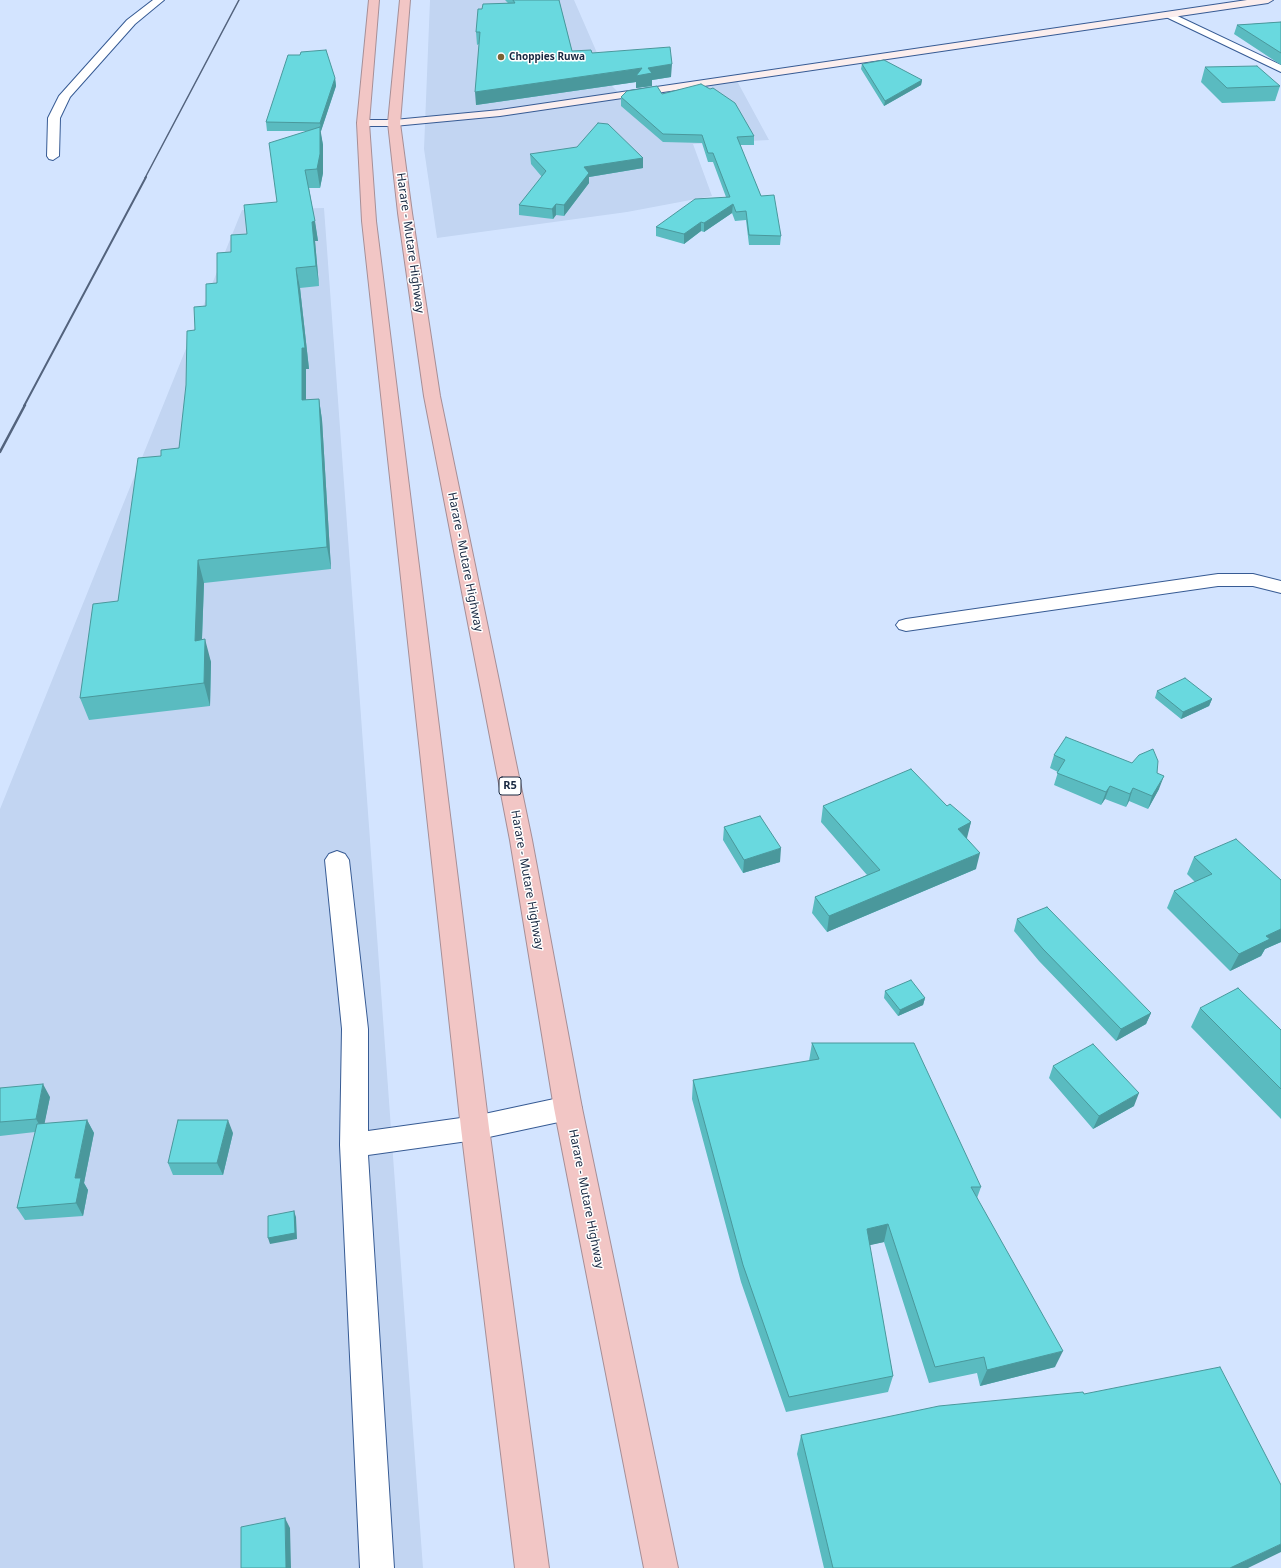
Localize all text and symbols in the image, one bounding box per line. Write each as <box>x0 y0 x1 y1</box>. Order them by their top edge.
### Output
place label: Choppies Ruwa <box>509 51 585 63</box>
marker: Choppies Ruwa <box>496 52 506 62</box>
street label: Harare - Mutare Highway <box>393 172 427 314</box>
street label: Harare - Mutare Highway <box>444 491 486 633</box>
road number: R5 <box>499 777 521 795</box>
street label: Harare - Mutare Highway <box>508 809 546 951</box>
street label: Harare - Mutare Highway <box>565 1128 607 1270</box>

